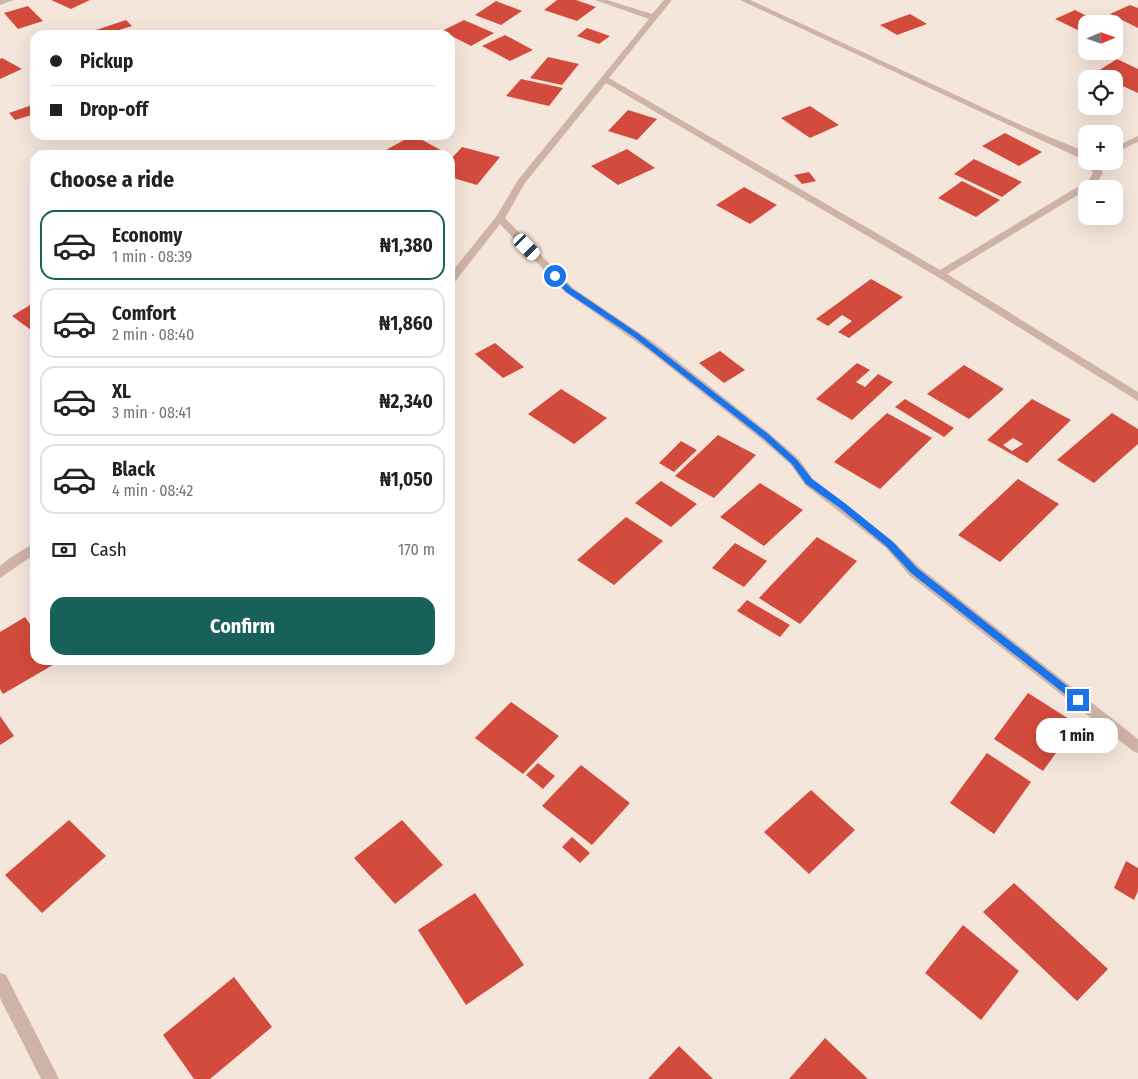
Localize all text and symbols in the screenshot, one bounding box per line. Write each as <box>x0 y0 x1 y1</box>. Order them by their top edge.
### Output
north arrow <box>1078 15 1122 60</box>
map controls <box>1078 15 1123 225</box>
text: Pickup <box>80 50 133 73</box>
button: locate <box>1078 70 1123 115</box>
text: Drop-off <box>80 98 148 121</box>
button: + <box>1078 125 1123 170</box>
text: Choose a ride <box>50 166 174 193</box>
button: − <box>1078 180 1123 225</box>
icon: car <box>52 223 97 268</box>
text: Economy <box>112 224 182 247</box>
car <box>511 231 542 263</box>
text: ₦1,380 <box>380 234 433 257</box>
text: 1 min · 08:39 <box>112 247 192 266</box>
route start <box>544 265 566 287</box>
icon: car <box>52 301 97 346</box>
text: Comfort <box>112 302 176 325</box>
text: ₦1,860 <box>379 312 433 335</box>
text: 2 min · 08:40 <box>112 325 194 344</box>
icon: car <box>52 379 97 424</box>
text: XL <box>112 380 131 403</box>
text: ₦2,340 <box>379 390 433 413</box>
text: 3 min · 08:41 <box>112 403 191 422</box>
icon: car <box>52 457 97 502</box>
text: Black <box>112 458 155 481</box>
text: ₦1,050 <box>380 468 433 491</box>
text: 4 min · 08:42 <box>112 481 193 500</box>
icon: cash <box>50 536 78 564</box>
text: Cash <box>90 538 127 561</box>
text: 170 m <box>398 540 435 559</box>
button: Confirm <box>50 597 435 655</box>
route end <box>1067 689 1089 711</box>
callout: 1 min <box>1037 718 1119 752</box>
text: 1 min <box>1060 726 1094 745</box>

